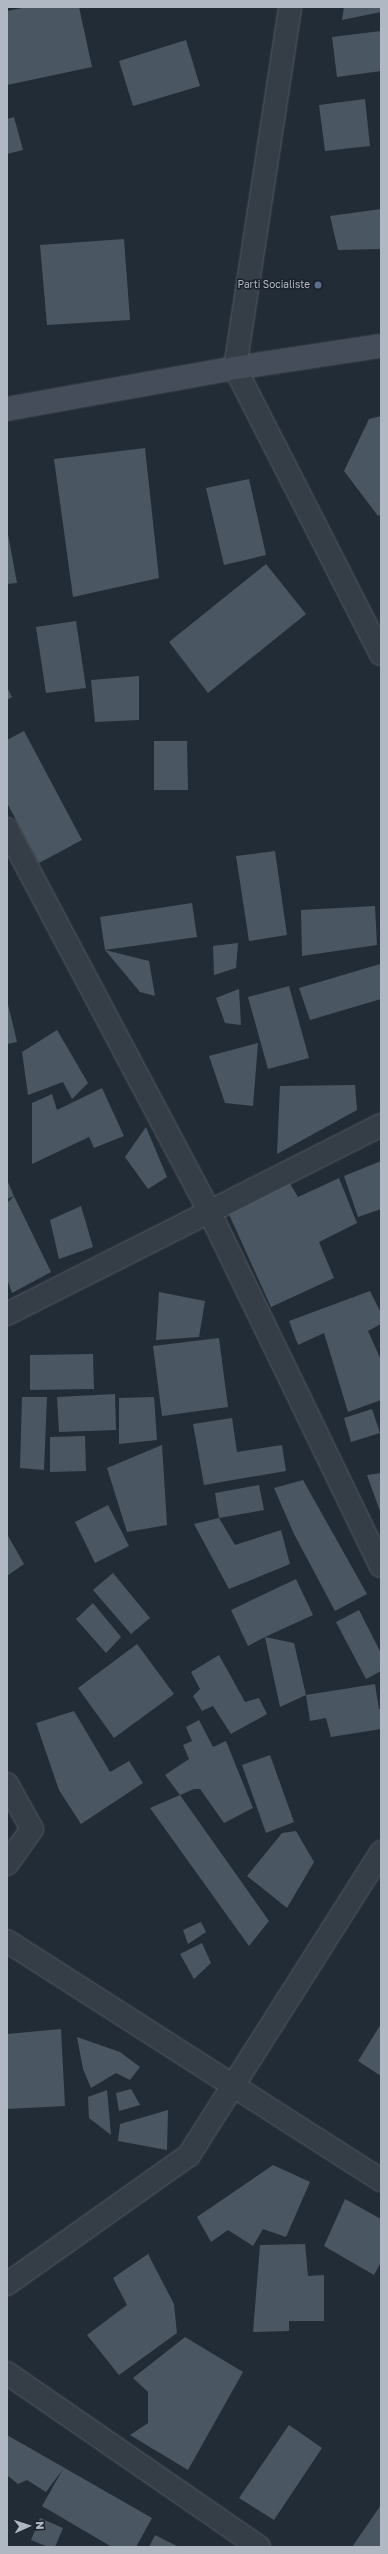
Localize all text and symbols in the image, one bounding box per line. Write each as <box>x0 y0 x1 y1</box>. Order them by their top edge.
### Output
place label: Parti Socialiste <box>237 279 310 291</box>
marker: Parti Socialiste <box>313 280 323 290</box>
north arrow <box>8 2506 48 2546</box>
text: N <box>34 2521 47 2530</box>

